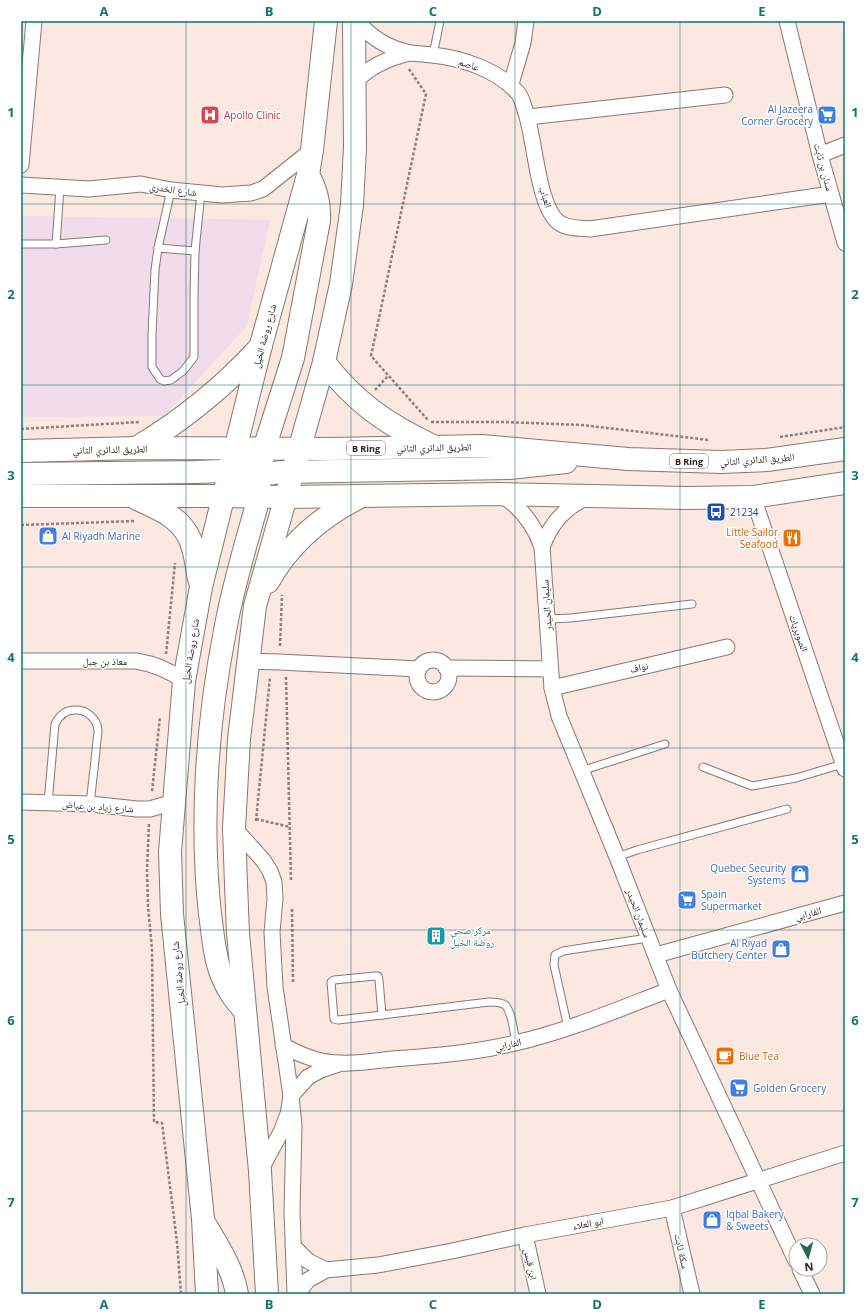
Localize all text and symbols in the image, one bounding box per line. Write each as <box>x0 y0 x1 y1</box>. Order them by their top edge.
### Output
text: A <box>100 2 109 20</box>
text: B <box>265 2 274 20</box>
text: C <box>429 2 437 20</box>
text: D <box>592 2 602 20</box>
text: E <box>758 2 766 20</box>
street label: عاصم <box>457 54 481 75</box>
place label: Al Jazeera Corner Grocery <box>741 102 814 128</box>
text: 1 <box>7 103 15 121</box>
text: 1 <box>851 103 859 121</box>
hospital icon: Apollo Clinic <box>199 104 221 126</box>
supermarket icon: Al Jazeera Corner Grocery <box>816 104 838 126</box>
place label: Apollo Clinic <box>224 108 281 122</box>
street label: سنان بن ثابت <box>811 142 837 193</box>
street label: شارع الخدري <box>148 179 198 201</box>
street label: العباب <box>536 184 556 210</box>
text: 2 <box>7 285 15 303</box>
text: 2 <box>851 285 859 303</box>
street label: شارع روضة الخيل <box>249 302 279 370</box>
street label: الطريق الدائري الثاني <box>397 439 472 456</box>
street label: الطريق الدائري الثاني <box>73 441 148 458</box>
road number: B Ring <box>347 441 385 455</box>
street label: الطريق الدائري الثاني <box>719 449 795 470</box>
road number: B Ring <box>670 454 708 468</box>
text: 3 <box>7 466 15 484</box>
text: 3 <box>851 466 859 484</box>
bus stop icon: 21234 <box>705 501 727 523</box>
place label: 21234 <box>730 505 759 519</box>
shop icon: Al Riyadh Marine <box>37 525 59 547</box>
place label: Little Sailor Seafood <box>726 525 778 551</box>
restaurant icon: Little Sailor Seafood <box>781 527 803 549</box>
place label: Al Riyadh Marine <box>62 529 141 543</box>
street label: سليمان الحيدر <box>537 579 555 632</box>
street label: الصويريات <box>786 613 812 653</box>
street label: شارع روضة الخيل <box>178 617 202 685</box>
text: 4 <box>7 648 15 666</box>
text: 4 <box>851 648 859 666</box>
street label: معاذ بن جبل <box>83 654 128 668</box>
street label: نواف <box>629 658 650 676</box>
street label: شارع زياد بن عياض <box>62 797 135 816</box>
text: 5 <box>7 830 15 848</box>
text: 5 <box>851 830 859 848</box>
place label: Quebec Security Systems <box>710 861 787 887</box>
shop icon: Quebec Security Systems <box>789 863 811 885</box>
street label: سليمان الحيدر <box>623 886 655 940</box>
place label: Spain Supermarket <box>701 887 762 913</box>
supermarket icon: Spain Supermarket <box>676 889 698 911</box>
street label: الفارابي <box>793 903 823 925</box>
place label: مركز صحي روضة الخيل <box>450 923 494 949</box>
building icon: مركز صحي روضة الخيل <box>425 925 447 947</box>
place label: Al Riyad Butchery Center <box>691 936 767 962</box>
shop icon: Al Riyad Butchery Center <box>770 938 792 960</box>
street label: شارع روضة الخيل <box>168 940 188 1007</box>
text: 6 <box>7 1011 15 1029</box>
text: 6 <box>851 1011 859 1029</box>
street label: الفارابي <box>493 1034 523 1055</box>
cafe icon: Blue Tea <box>714 1045 736 1067</box>
place label: Blue Tea <box>739 1049 779 1063</box>
supermarket icon: Golden Grocery <box>728 1077 750 1099</box>
place label: Golden Grocery <box>753 1081 827 1095</box>
text: 7 <box>7 1193 15 1211</box>
text: 7 <box>851 1193 859 1211</box>
place label: Iqbal Bakery & Sweets <box>726 1207 785 1233</box>
shop icon: Iqbal Bakery & Sweets <box>701 1209 723 1231</box>
street label: ابو العلاء <box>571 1213 605 1233</box>
street label: سكة ثابت <box>671 1232 693 1270</box>
north arrow <box>788 1237 828 1277</box>
street label: ابن قيس <box>521 1247 541 1281</box>
text: N <box>804 1260 814 1275</box>
text: A <box>100 1295 109 1313</box>
text: B <box>265 1295 274 1313</box>
text: C <box>429 1295 437 1313</box>
text: D <box>592 1295 602 1313</box>
text: E <box>758 1295 766 1313</box>

